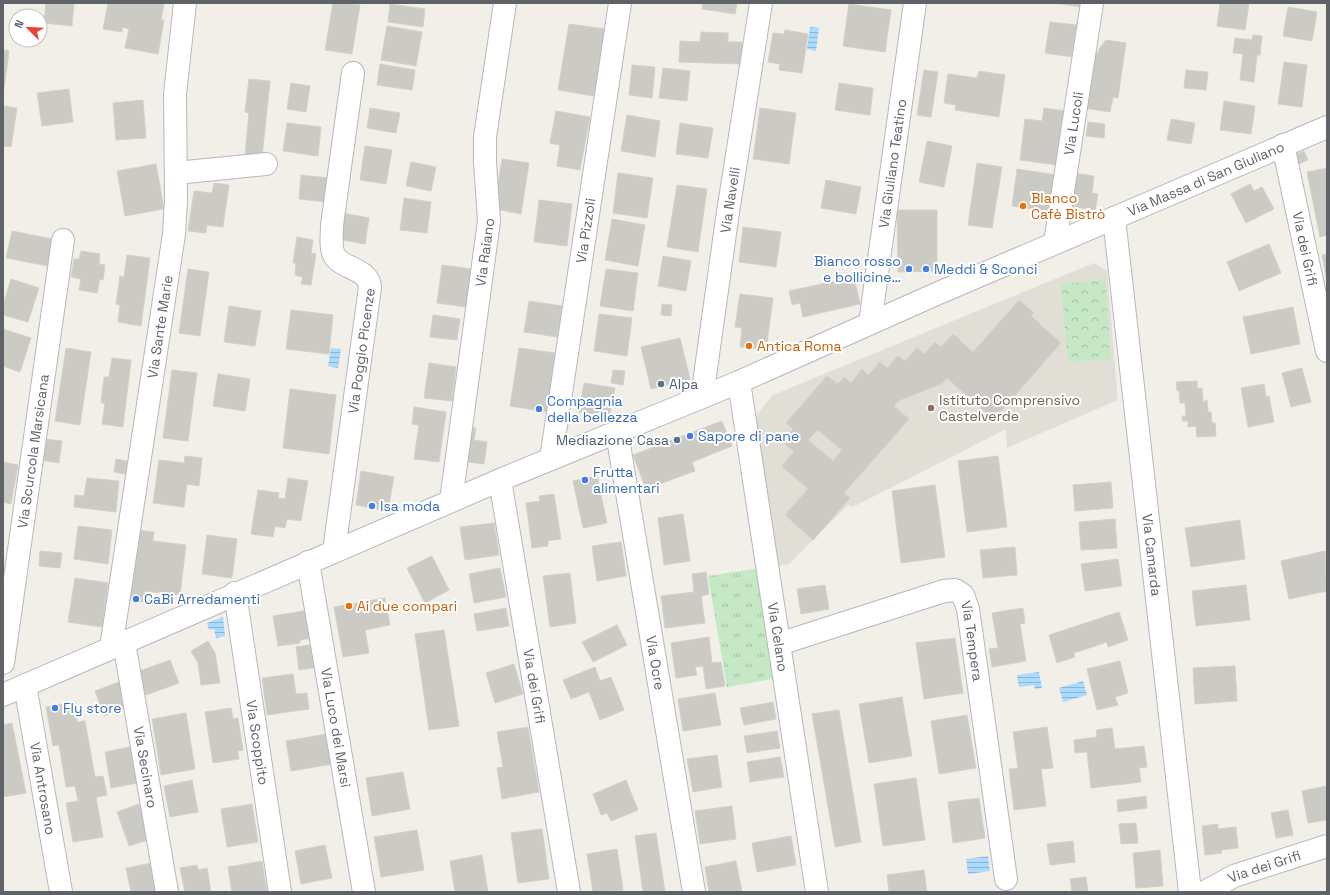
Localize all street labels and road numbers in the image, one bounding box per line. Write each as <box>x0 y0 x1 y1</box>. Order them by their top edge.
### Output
street label: Via Lucoli <box>1060 90 1087 156</box>
street label: Via Giuliano Teatino <box>874 98 910 229</box>
street label: Via Massa di San Giuliano <box>1125 137 1287 220</box>
street label: Via Navelli <box>716 166 744 234</box>
street label: Via Pizzoli <box>572 197 599 264</box>
street label: Via dei Grifi <box>1288 210 1322 287</box>
street label: Via Raiano <box>471 217 498 288</box>
street label: Via Sante Marie <box>143 274 177 380</box>
street label: Via Poggio Picenze <box>344 287 379 415</box>
street label: Via Scurcola Marsicana <box>13 373 53 529</box>
street label: Via Camarda <box>1138 513 1166 597</box>
street label: Via Tempera <box>957 598 987 682</box>
street label: Via Celano <box>764 601 792 673</box>
street label: Via Ocre <box>642 634 669 691</box>
street label: Via dei Grifi <box>519 647 550 725</box>
street label: Via Luco dei Marsi <box>317 666 355 789</box>
street label: Via Scoppito <box>242 699 273 786</box>
street label: Via Secinaro <box>130 725 161 809</box>
street label: Via Antrosano <box>26 741 60 836</box>
street label: Via dei Grifi <box>1225 846 1303 887</box>

